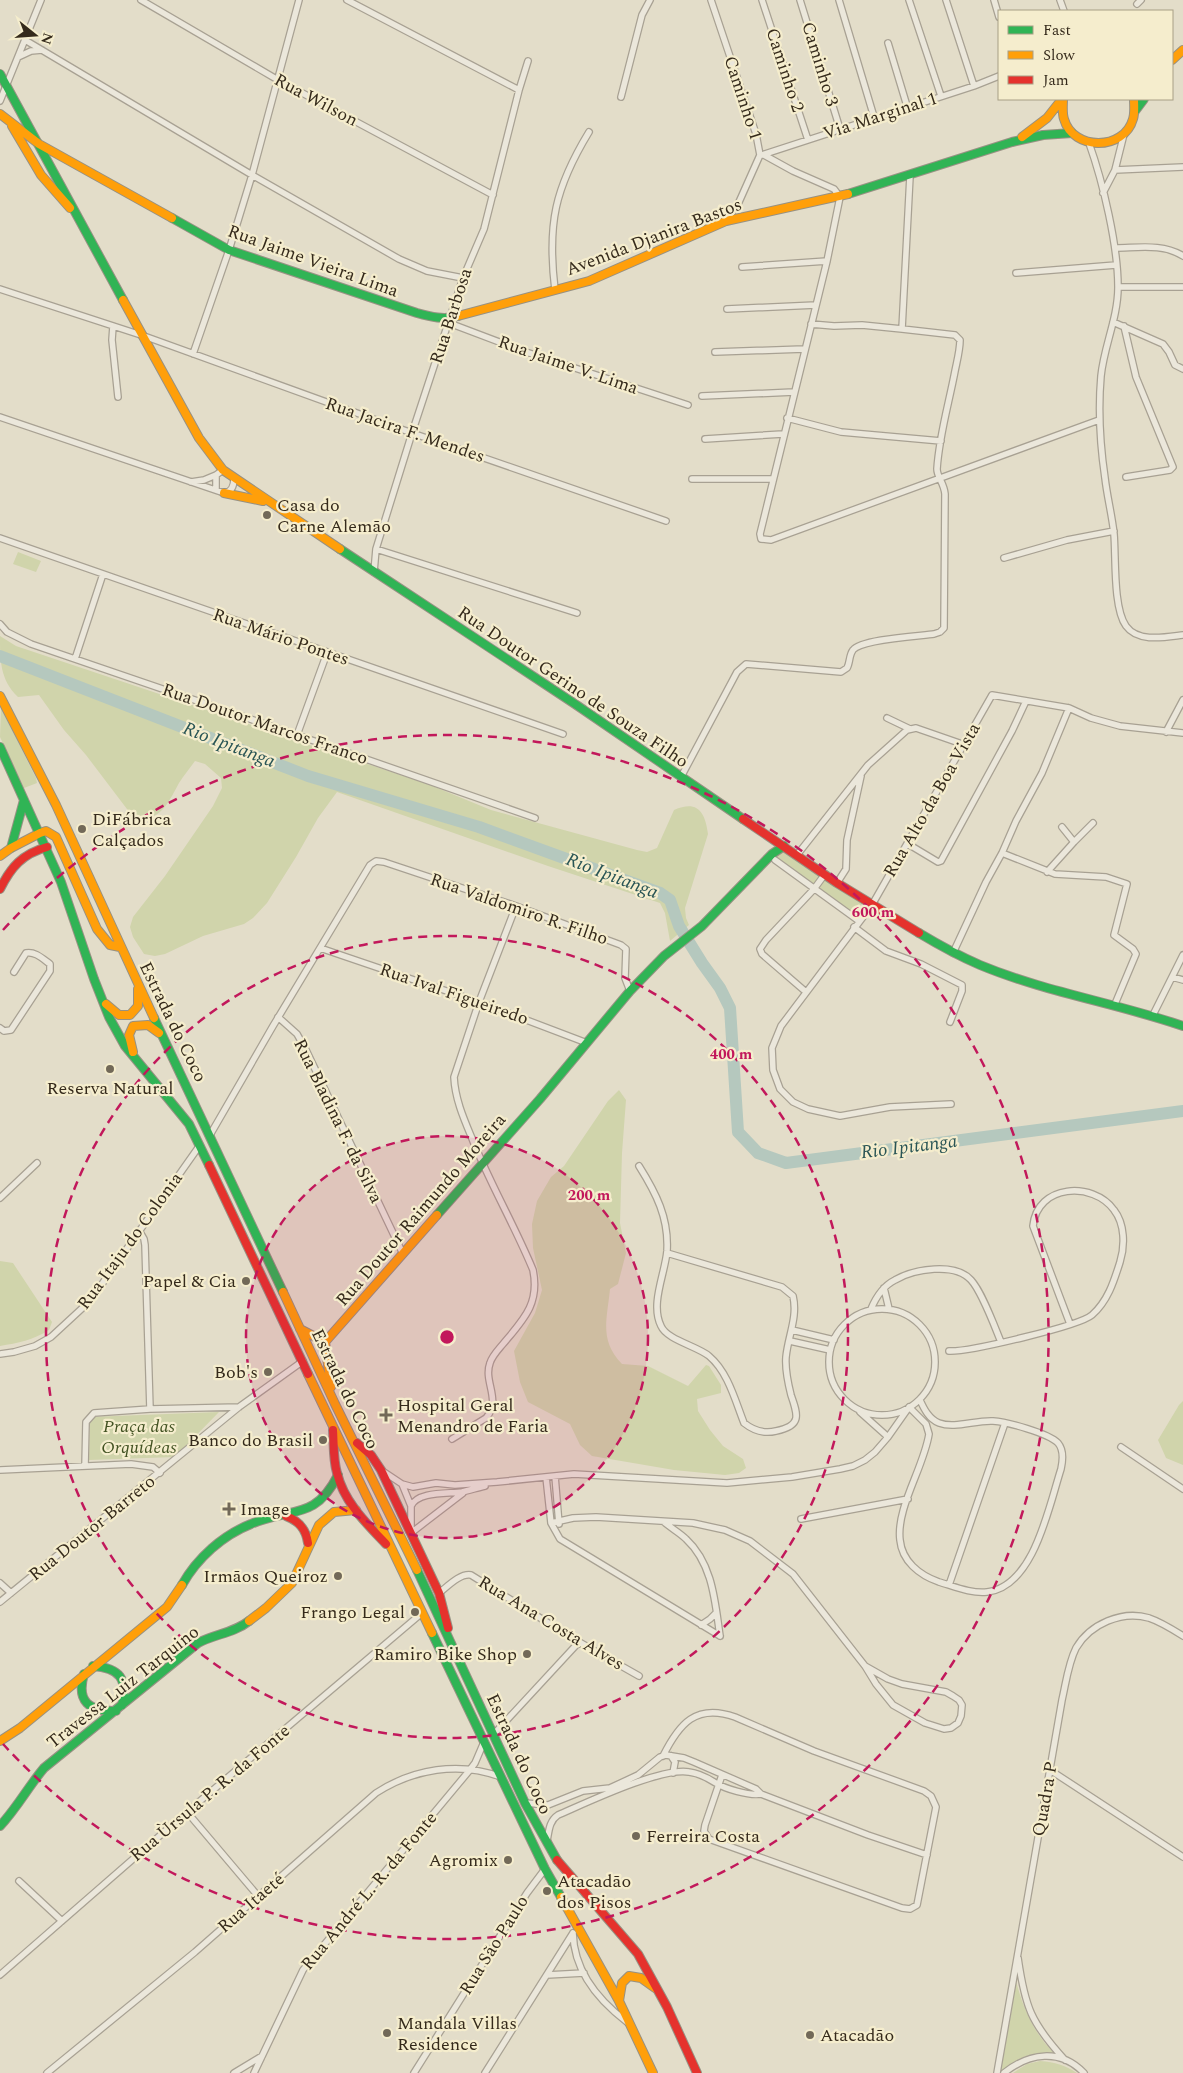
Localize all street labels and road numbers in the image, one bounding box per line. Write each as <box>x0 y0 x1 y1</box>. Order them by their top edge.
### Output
street label: Caminho 3 <box>794 18 846 110</box>
street label: Caminho 2 <box>759 24 811 116</box>
street label: Caminho 1 <box>717 52 769 144</box>
street label: Rua Wilson <box>269 67 363 133</box>
street label: Via Marginal 1 <box>819 85 941 147</box>
street label: Avenida Djanira Bastos <box>562 191 746 283</box>
street label: Rua Jaime Vieira Lima <box>224 218 402 305</box>
street label: Rua Barbosa <box>423 264 479 368</box>
street label: Rua Jaime V. Lima <box>494 328 642 402</box>
street label: Rua Jacira F. Mendes <box>322 390 488 470</box>
street label: Rua Doutor Gerino de Souza Filho <box>452 599 694 775</box>
street label: Rua Mário Pontes <box>209 601 353 673</box>
street label: Rua Doutor Marcos Franco <box>158 676 372 772</box>
street label: Rua Alto da Boa Vista <box>877 717 987 882</box>
street label: Rua Valdomiro R. Filho <box>426 866 612 952</box>
street label: Rua Ival Figueiredo <box>376 956 532 1032</box>
street label: Estrada do Coco <box>132 957 214 1087</box>
street label: Rua Bladina F. da Silva <box>286 1034 390 1208</box>
street label: Rua Doutor Raimundo Moreira <box>329 1107 513 1313</box>
street label: Rua Itaju do Colonia <box>71 1166 189 1316</box>
street label: Estrada do Coco <box>304 1324 386 1454</box>
street label: Rua Doutor Barreto <box>23 1468 161 1588</box>
street label: Rua Ana Costa Alves <box>473 1569 629 1677</box>
street label: Travessa Luiz Tarquino <box>41 1619 205 1755</box>
street label: Estrada do Coco <box>479 1689 559 1819</box>
street label: Rua Ùrsula P. R. da Fonte <box>124 1718 296 1868</box>
street label: Quadra P <box>1025 1759 1065 1839</box>
street label: Rua André L. R. da Fonte <box>294 1806 444 1976</box>
street label: Rua Itaeté <box>211 1866 291 1940</box>
street label: Rua São Paulo <box>453 1890 535 2000</box>

